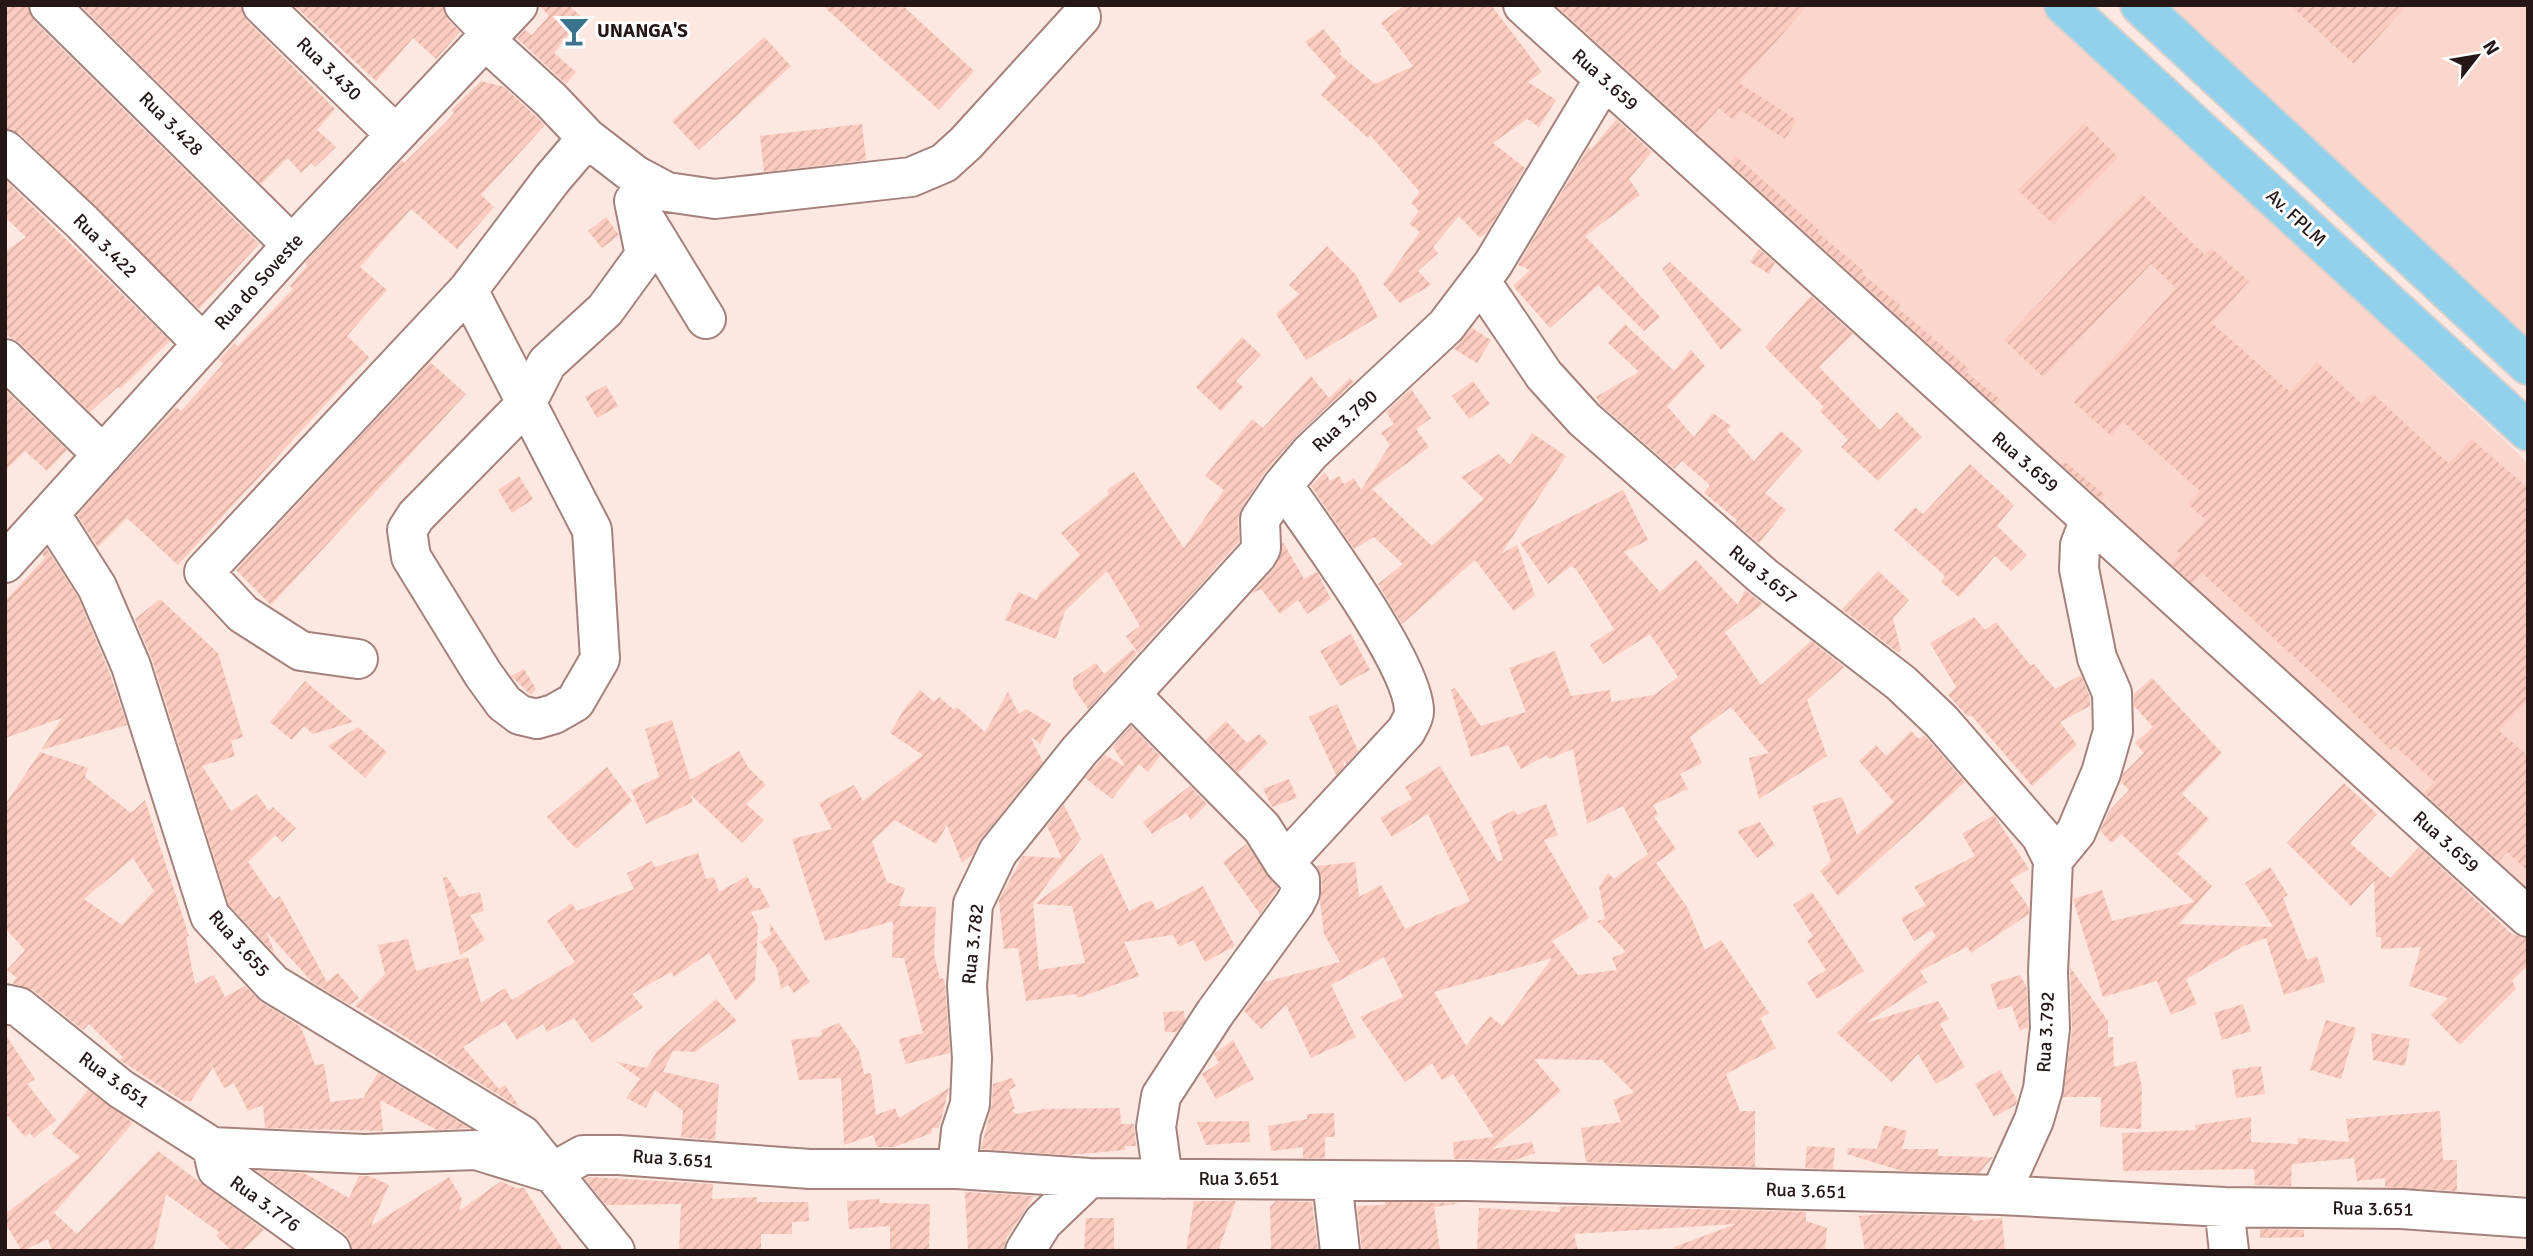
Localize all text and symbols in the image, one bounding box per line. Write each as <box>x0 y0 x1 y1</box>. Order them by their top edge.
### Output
bar icon: UNANGA'S <box>557 14 591 48</box>
place label: UNANGA'S <box>597 19 688 43</box>
north arrow <box>2442 21 2512 91</box>
street label: Rua 3.430 <box>291 32 367 106</box>
text: N <box>2477 36 2504 60</box>
street label: Rua 3.659 <box>1567 44 1643 116</box>
street label: Rua 3.428 <box>134 87 208 161</box>
street label: Av. FPLM <box>2261 184 2331 252</box>
street label: Rua 3.422 <box>68 209 142 283</box>
street label: Rua do Soveste <box>209 229 309 335</box>
street label: Rua 3.790 <box>1307 385 1383 457</box>
street label: Rua 3.659 <box>1986 426 2064 498</box>
street label: Rua 3.657 <box>1724 540 1802 610</box>
street label: Rua 3.659 <box>2408 806 2484 878</box>
street label: Rua 3.782 <box>957 902 989 986</box>
street label: Rua 3.655 <box>203 905 275 983</box>
street label: Rua 3.792 <box>2032 991 2060 1073</box>
street label: Rua 3.651 <box>74 1046 154 1114</box>
street label: Rua 3.651 <box>632 1144 714 1174</box>
street label: Rua 3.651 <box>1198 1167 1280 1191</box>
street label: Rua 3.776 <box>225 1170 305 1238</box>
street label: Rua 3.651 <box>1765 1178 1847 1204</box>
street label: Rua 3.651 <box>2332 1196 2414 1222</box>

